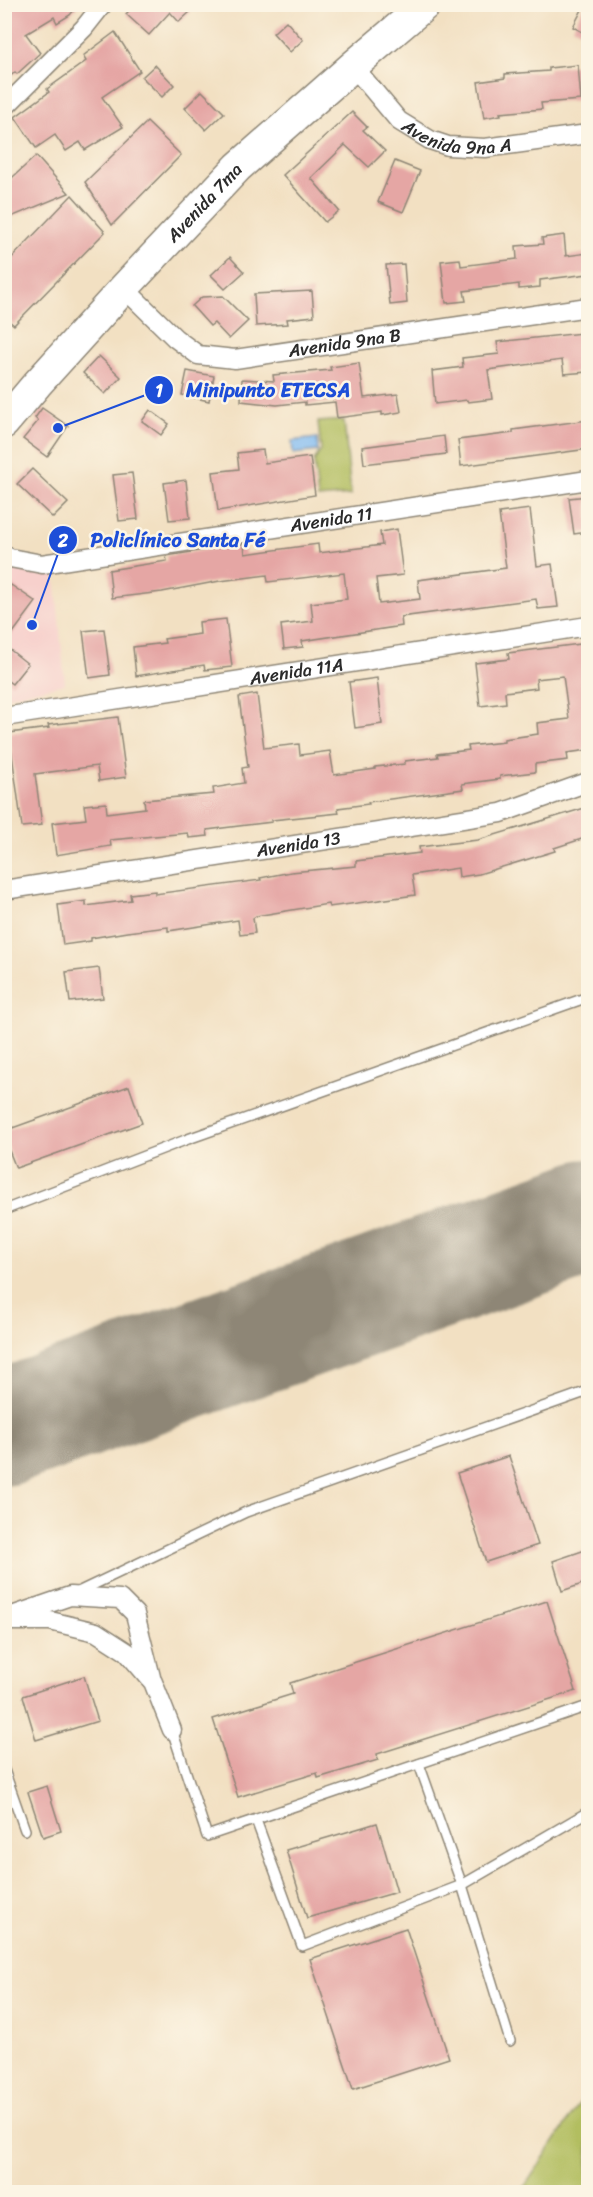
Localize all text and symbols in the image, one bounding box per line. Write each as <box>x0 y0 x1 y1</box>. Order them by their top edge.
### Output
street label: Avenida 9na A <box>394 110 514 164</box>
street label: Avenida 7ma <box>158 155 251 251</box>
street label: Avenida 9na B <box>285 319 403 367</box>
callout: Minipunto ETECSA <box>144 371 362 409</box>
text: Minipunto ETECSA <box>185 373 350 408</box>
text: 1 <box>155 375 163 407</box>
street label: Avenida 11 <box>287 497 375 542</box>
callout: Policlínico Santa Fé <box>48 521 277 559</box>
text: Policlínico Santa Fé <box>91 523 266 558</box>
text: 2 <box>57 525 69 557</box>
street label: Avenida 11A <box>246 648 346 695</box>
street label: Avenida 13 <box>253 822 343 867</box>

